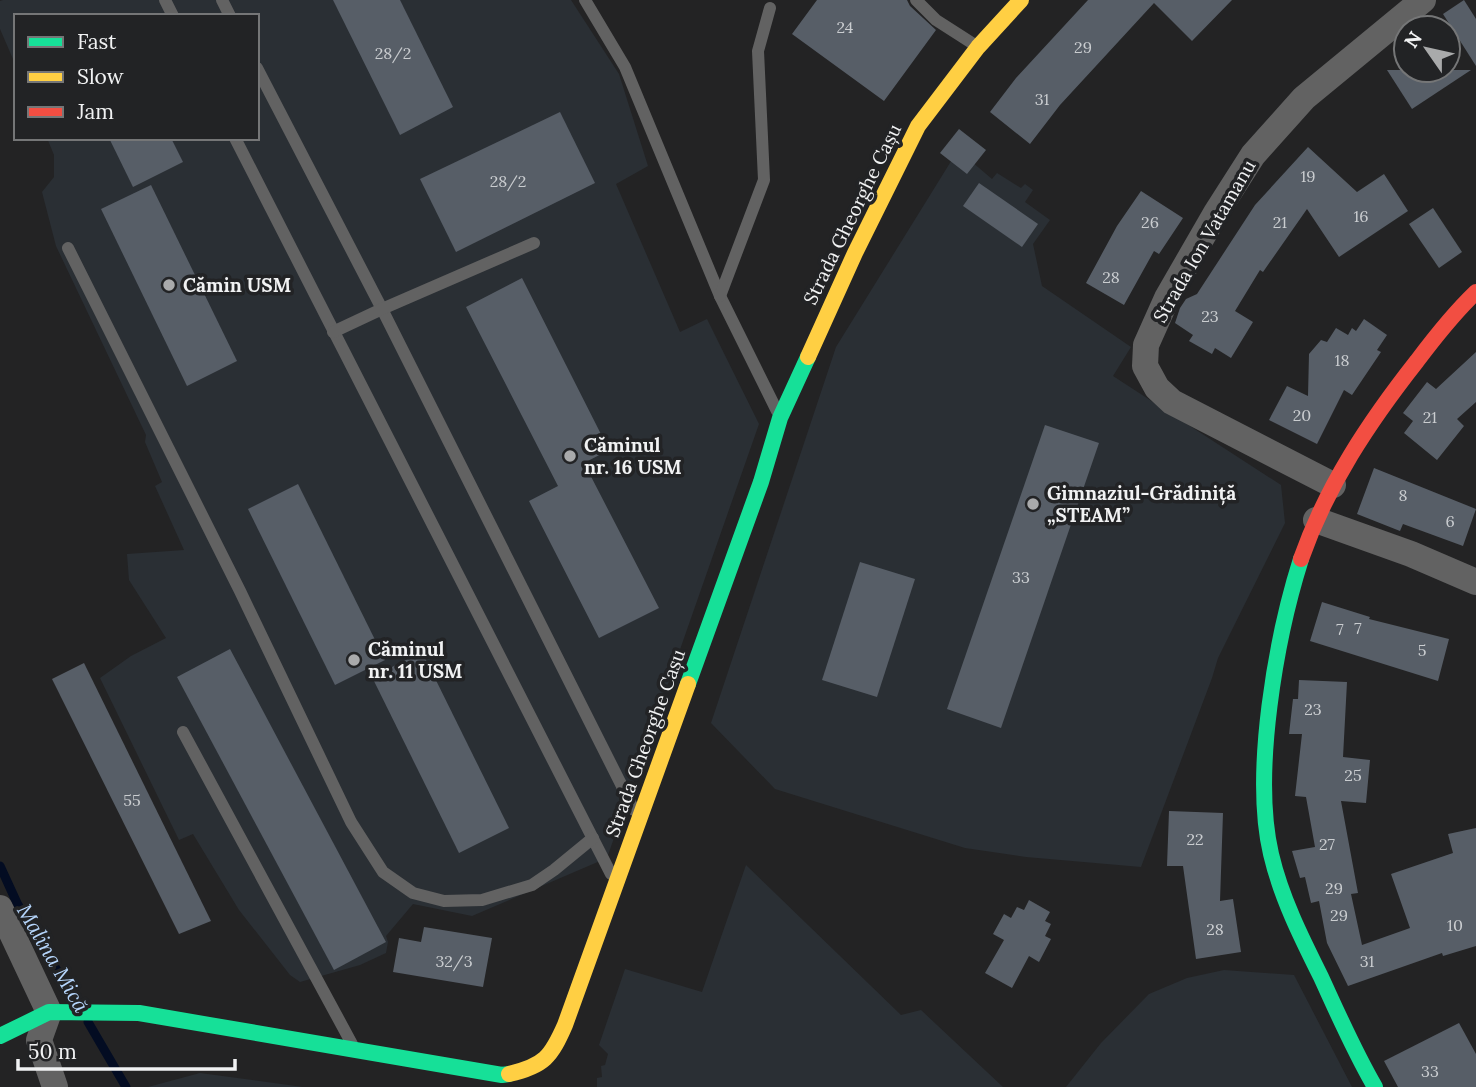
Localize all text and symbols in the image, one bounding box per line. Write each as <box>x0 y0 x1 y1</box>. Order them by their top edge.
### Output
legend <box>14 14 259 140</box>
north arrow <box>1392 14 1462 84</box>
house number: 24 <box>837 17 854 37</box>
text: N <box>1399 26 1427 52</box>
text: Fast <box>77 28 117 55</box>
house number: 29 <box>1074 37 1092 57</box>
house number: 28/2 <box>375 43 411 64</box>
text: Slow <box>77 63 124 90</box>
house number: 31 <box>1035 89 1050 109</box>
text: Jam <box>76 98 114 125</box>
street label: Strada Gheorghe Cașu <box>798 120 906 308</box>
street label: Strada Ion Vatamanu <box>1148 155 1260 327</box>
house number: 19 <box>1300 166 1316 186</box>
house number: 28/2 <box>490 171 526 192</box>
house number: 16 <box>1353 206 1369 226</box>
house number: 26 <box>1141 212 1159 232</box>
house number: 21 <box>1273 212 1287 232</box>
house number: 28 <box>1102 267 1120 287</box>
place label: Cămin USM <box>183 273 291 297</box>
marker: Cămin USM <box>161 277 177 293</box>
house number: 23 <box>1201 306 1219 326</box>
house number: 18 <box>1335 350 1349 370</box>
house number: 20 <box>1293 405 1311 425</box>
house number: 21 <box>1423 407 1437 427</box>
place label: Căminul nr. 16 USM <box>584 433 682 479</box>
marker: Căminul nr. 16 USM <box>562 448 578 464</box>
place label: Gimnaziul-Grădiniță „STEAM” <box>1047 481 1236 527</box>
house number: 8 <box>1399 485 1408 505</box>
marker: Gimnaziul-Grădiniță „STEAM” <box>1025 496 1041 512</box>
house number: 6 <box>1445 511 1455 531</box>
house number: 33 <box>1012 567 1030 587</box>
house number: 7 <box>1354 618 1362 638</box>
house number: 7 <box>1336 619 1344 639</box>
place label: Căminul nr. 11 USM <box>368 637 463 683</box>
house number: 5 <box>1418 640 1426 660</box>
street label: Strada Gheorghe Cașu <box>600 646 690 840</box>
marker: Căminul nr. 11 USM <box>346 652 362 668</box>
house number: 23 <box>1304 699 1322 719</box>
house number: 25 <box>1344 765 1362 785</box>
house number: 55 <box>123 790 141 810</box>
house number: 22 <box>1186 829 1204 849</box>
house number: 27 <box>1319 834 1336 854</box>
house number: 29 <box>1325 878 1343 898</box>
water label: Malina Mică <box>11 899 95 1017</box>
house number: 29 <box>1330 905 1348 925</box>
house number: 10 <box>1447 915 1463 935</box>
house number: 28 <box>1206 919 1224 939</box>
house number: 32/3 <box>435 951 473 972</box>
house number: 31 <box>1360 951 1375 971</box>
scale bar <box>18 1028 234 1072</box>
text: 50 m <box>28 1038 77 1065</box>
house number: 33 <box>1421 1061 1439 1081</box>

